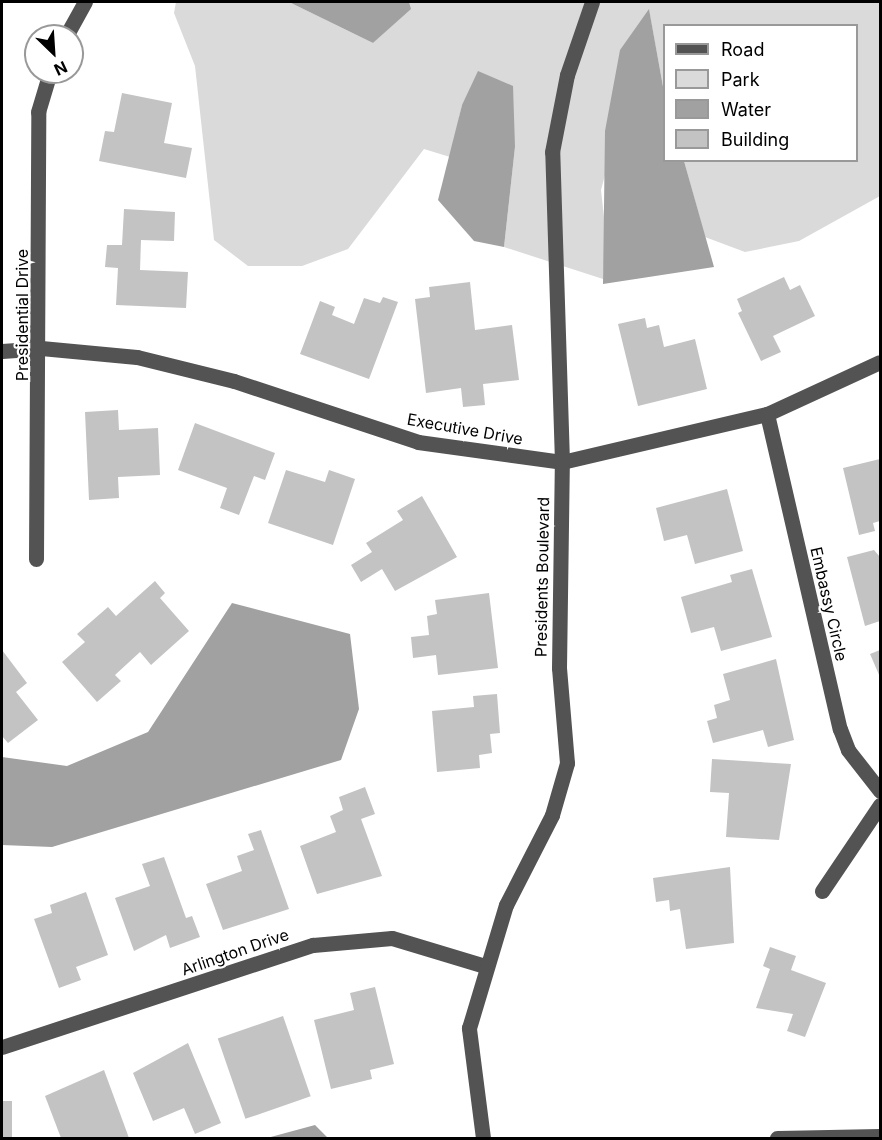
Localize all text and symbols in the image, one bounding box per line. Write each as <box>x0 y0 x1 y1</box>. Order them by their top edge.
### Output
north arrow <box>24 24 84 84</box>
legend <box>663 24 858 162</box>
text: Road <box>721 39 764 60</box>
text: N <box>51 57 71 80</box>
text: Park <box>721 69 760 90</box>
text: Water <box>721 99 771 120</box>
text: Building <box>721 129 789 150</box>
street label: Presidential Drive <box>12 249 32 381</box>
street label: Executive Drive <box>406 409 524 449</box>
street label: Presidents Boulevard <box>531 497 553 657</box>
street label: Embassy Circle <box>807 545 851 663</box>
street label: Arlington Drive <box>179 925 291 979</box>

